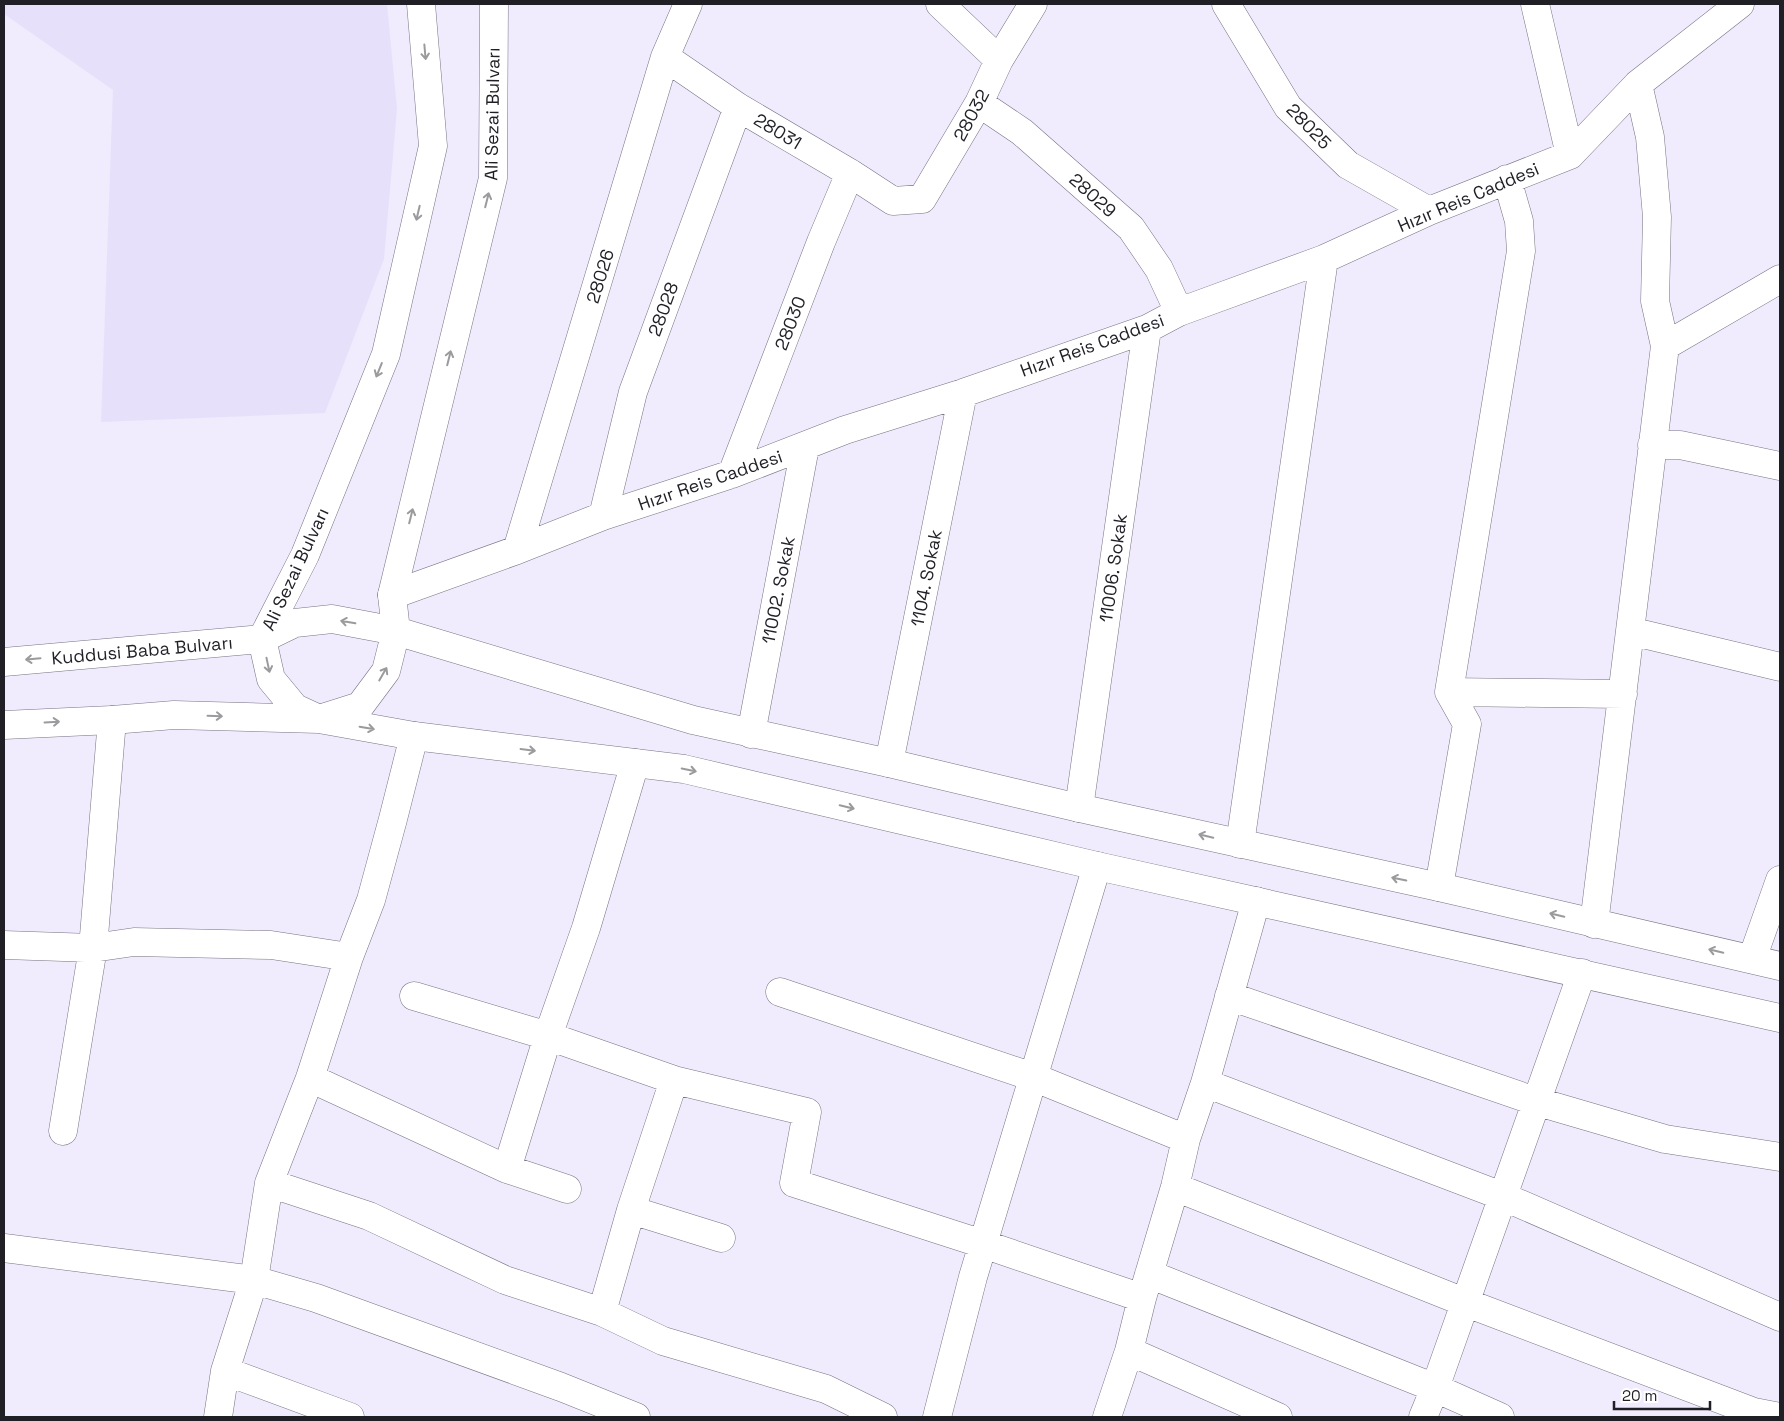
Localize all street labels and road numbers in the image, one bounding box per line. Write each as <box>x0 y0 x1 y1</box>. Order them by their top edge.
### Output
street label: Ali Sezai Bulvarı <box>479 47 505 181</box>
street label: 28032 <box>948 85 994 145</box>
street label: 28025 <box>1282 98 1336 154</box>
street label: 28031 <box>750 108 806 154</box>
street label: Hızır Reis Caddesi <box>1394 157 1542 237</box>
street label: 28029 <box>1065 168 1121 222</box>
street label: 28026 <box>581 246 619 306</box>
street label: 28028 <box>643 279 683 339</box>
street label: 28030 <box>769 293 811 353</box>
street label: Hızır Reis Caddesi <box>1017 308 1167 382</box>
street label: Hızır Reis Caddesi <box>635 444 785 516</box>
street label: Ali Sezai Bulvarı <box>256 504 334 634</box>
street label: 11006. Sokak <box>1094 512 1132 624</box>
street label: 1104. Sokak <box>905 527 947 628</box>
street label: 11002. Sokak <box>756 534 800 646</box>
street label: Kuddusi Baba Bulvarı <box>51 631 233 669</box>

